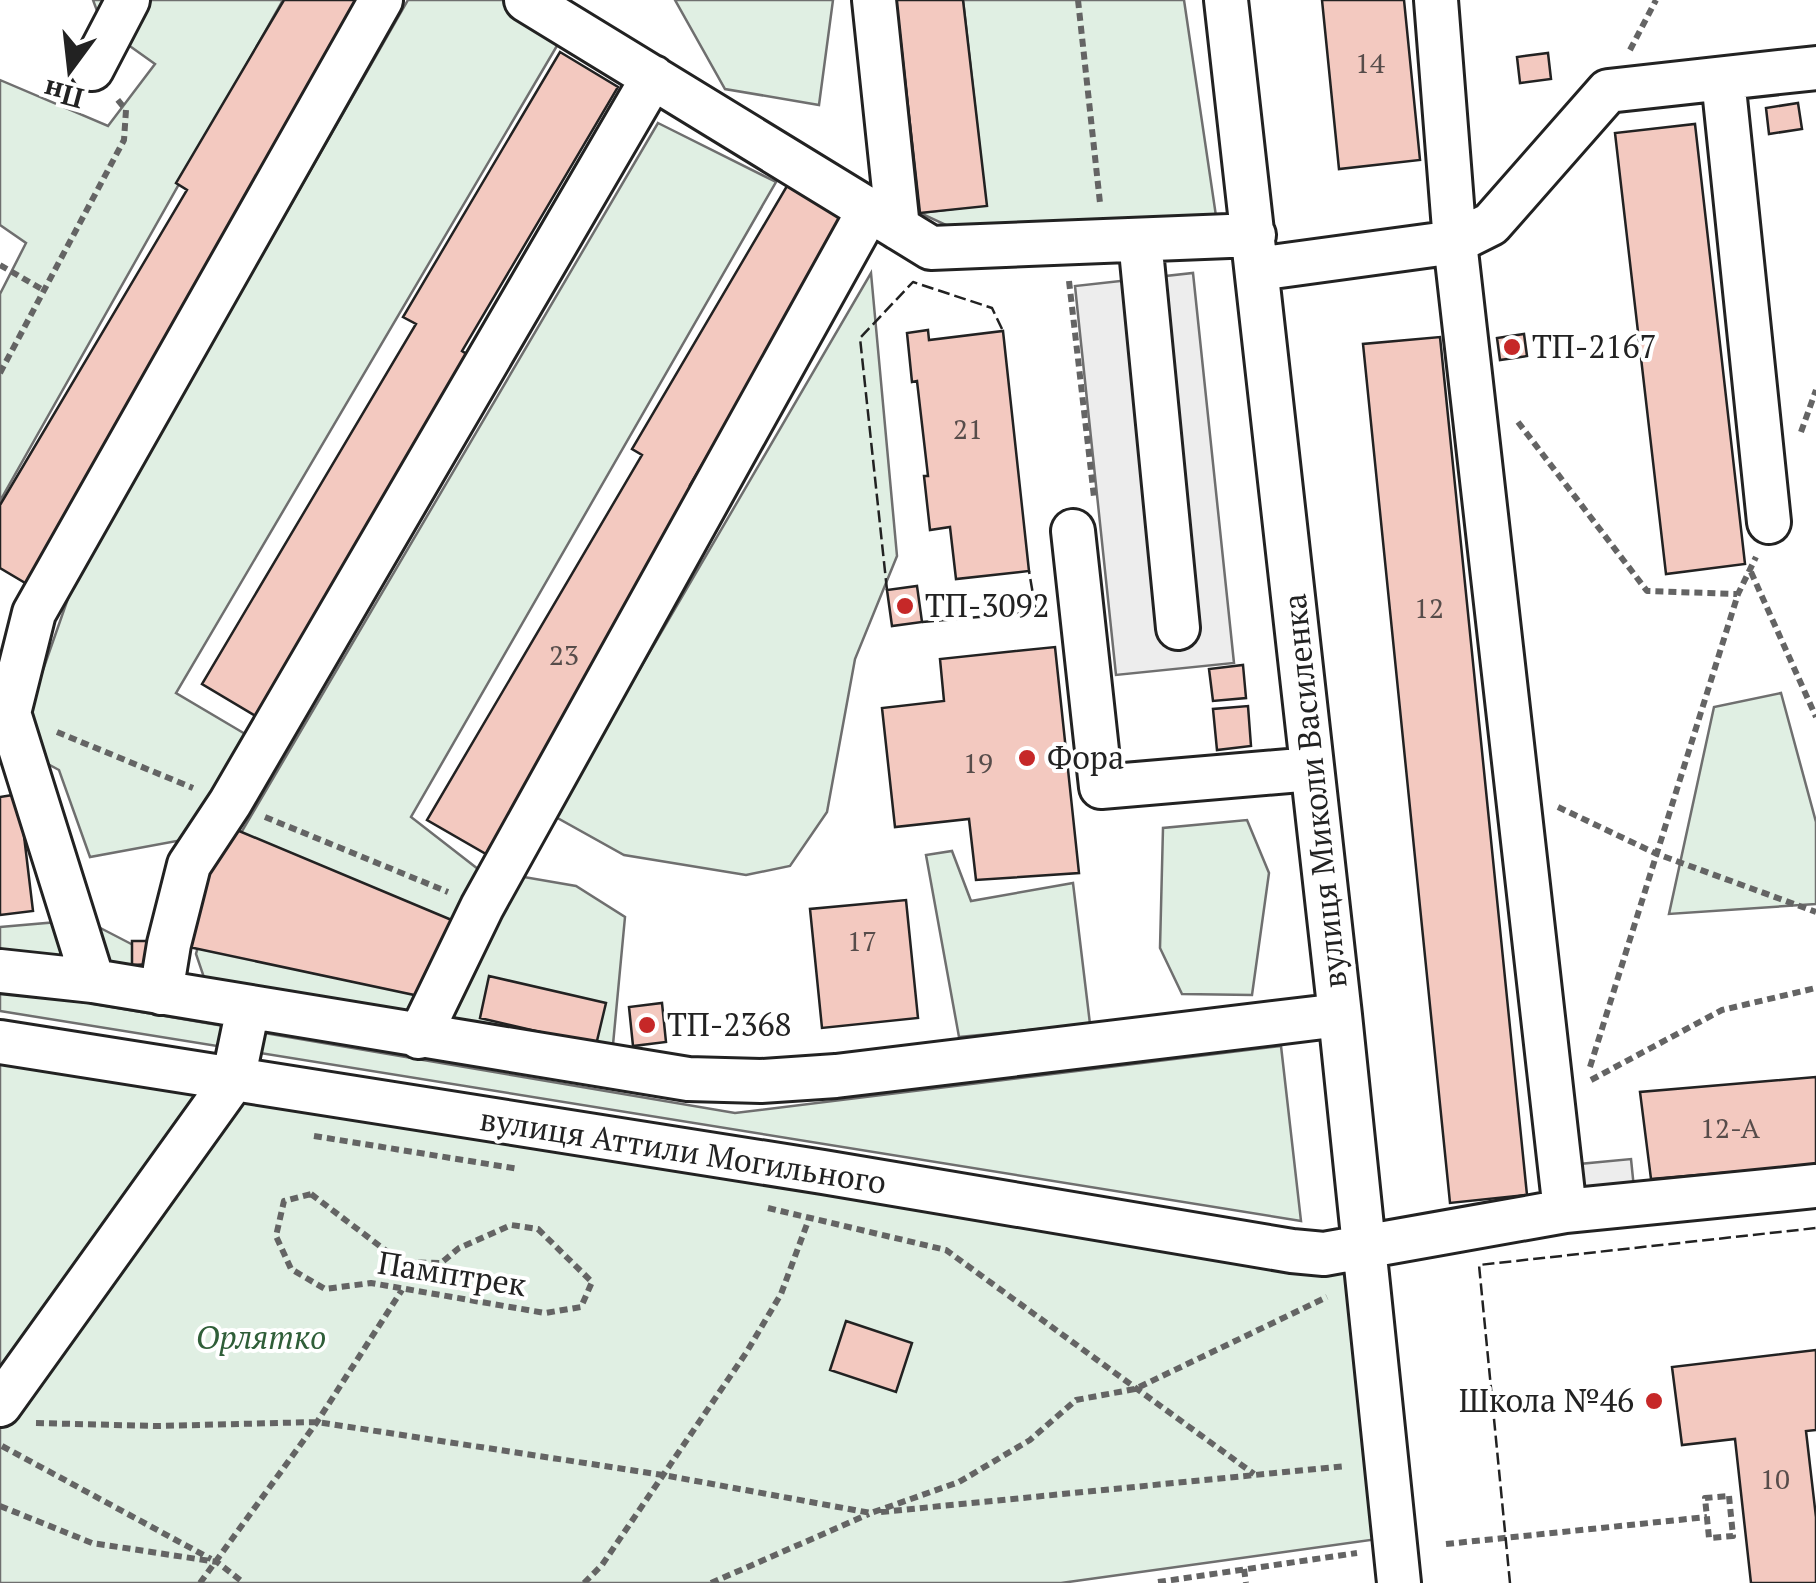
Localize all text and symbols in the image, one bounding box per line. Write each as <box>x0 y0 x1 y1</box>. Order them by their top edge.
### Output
north arrow <box>20 20 120 120</box>
house number: 14 <box>1355 44 1385 81</box>
text: Пн <box>39 72 87 118</box>
place label: ТП-2167 <box>1532 325 1657 367</box>
marker: ТП-2167 <box>1501 336 1523 358</box>
house number: 21 <box>953 410 983 447</box>
place label: ТП-3092 <box>925 584 1050 626</box>
house number: 12 <box>1414 589 1444 626</box>
street label: вулиця Миколи Василенка <box>1272 592 1356 990</box>
marker: ТП-3092 <box>894 595 916 617</box>
house number: 23 <box>549 636 579 673</box>
place label: Фора <box>1047 736 1124 778</box>
house number: 19 <box>963 744 993 781</box>
marker: Фора <box>1016 747 1038 769</box>
house number: 17 <box>847 922 877 959</box>
place label: ТП-2368 <box>667 1003 792 1045</box>
marker: ТП-2368 <box>636 1014 658 1036</box>
street label: вулиця Аттили Могильного <box>477 1097 889 1203</box>
house number: 12-А <box>1700 1109 1761 1146</box>
street label: Памптрек <box>375 1241 530 1306</box>
park label: Орлятко <box>196 1316 326 1358</box>
place label: Школа №46 <box>1459 1379 1634 1421</box>
marker: Школа №46 <box>1643 1390 1665 1412</box>
house number: 10 <box>1760 1460 1790 1497</box>

